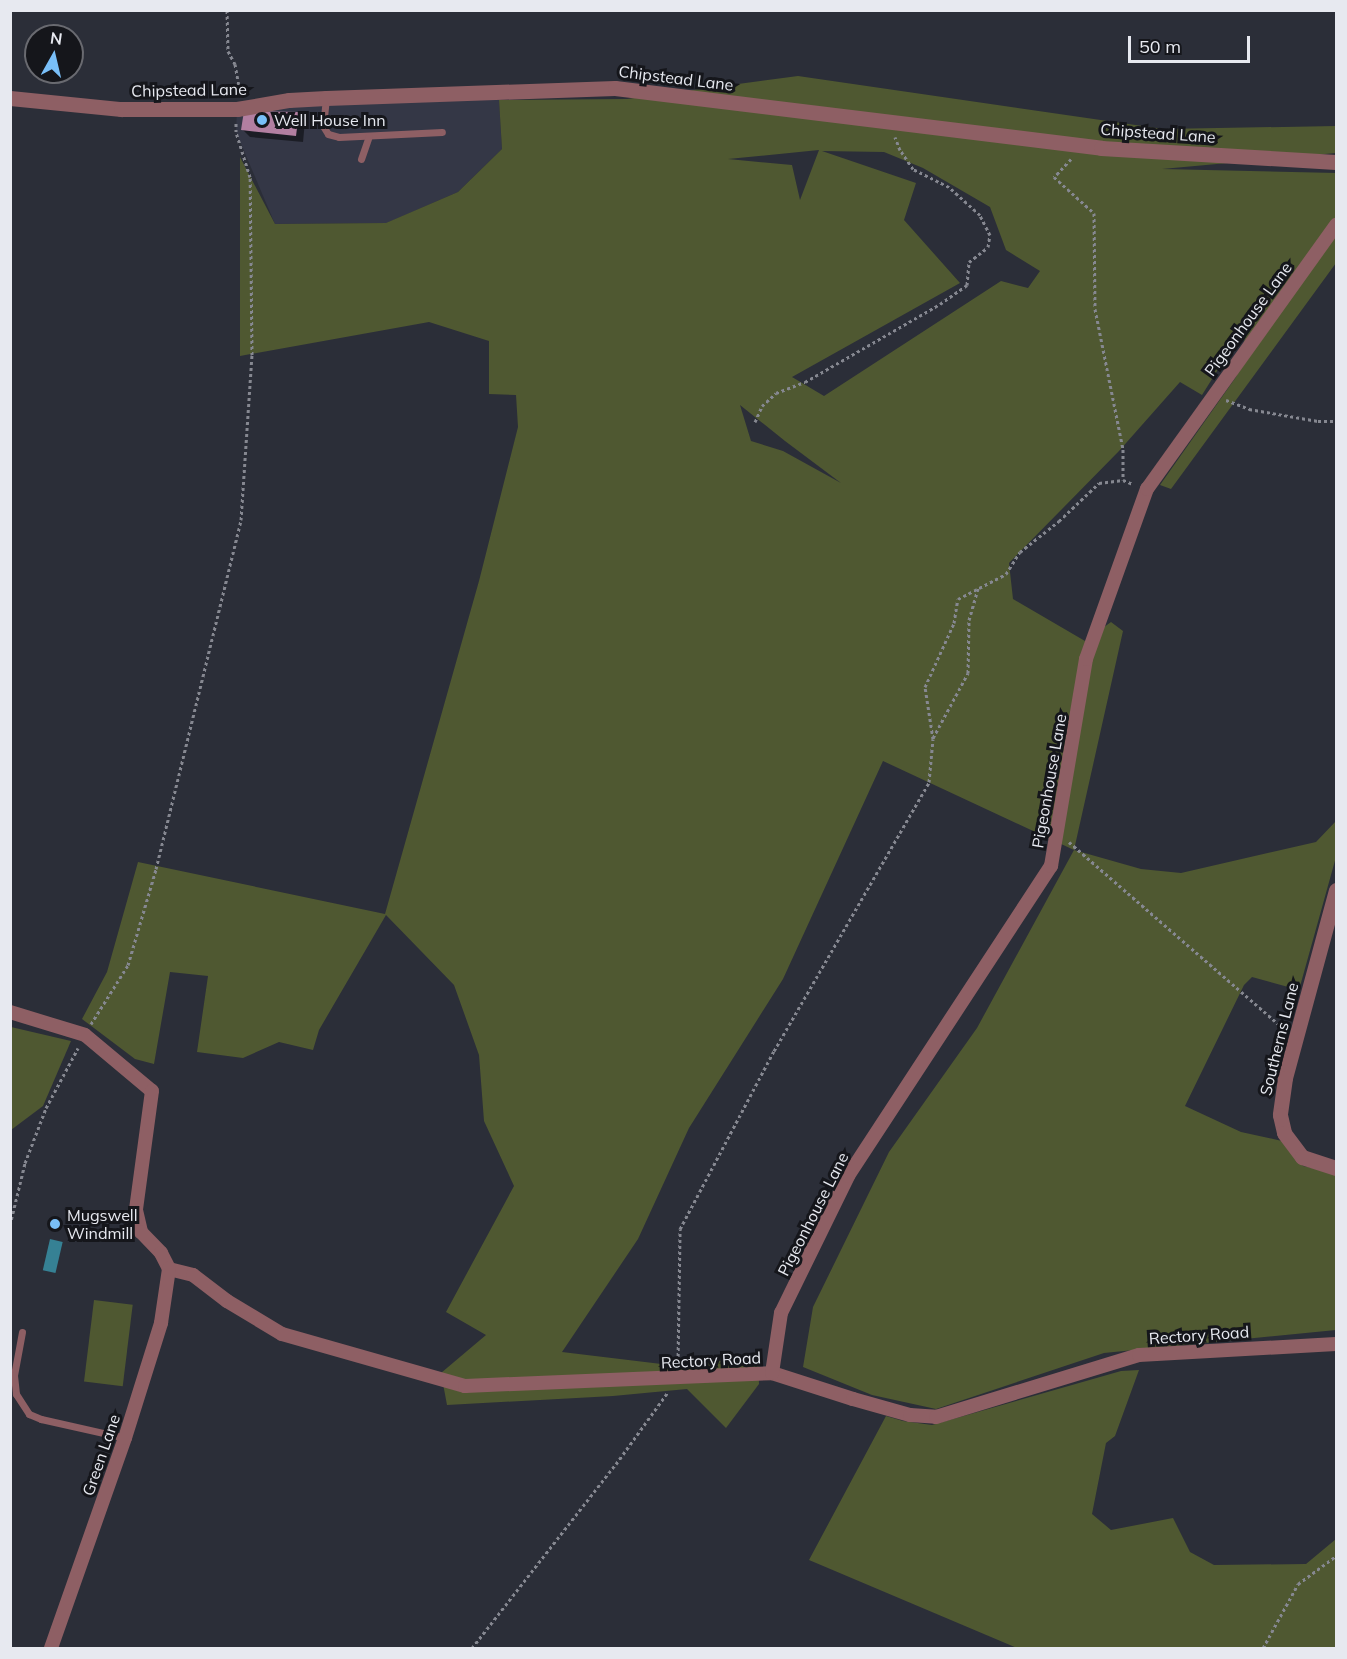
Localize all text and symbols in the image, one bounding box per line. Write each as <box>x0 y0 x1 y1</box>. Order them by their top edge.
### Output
north arrow <box>24 24 84 84</box>
scale bar <box>1131 24 1252 62</box>
text: N <box>49 27 64 49</box>
text: 50 m <box>1139 35 1181 58</box>
street label: Chipstead Lane <box>617 61 735 95</box>
street label: Chipstead Lane <box>131 79 247 101</box>
place label: Well House Inn <box>274 110 386 130</box>
marker: Well House Inn <box>255 113 269 127</box>
street label: Chipstead Lane <box>1100 119 1216 147</box>
street label: Pigeonhouse Lane <box>1200 258 1296 380</box>
street label: Pigeonhouse Lane <box>1028 712 1070 850</box>
street label: Southerns Lane <box>1256 981 1302 1097</box>
street label: Pigeonhouse Lane <box>774 1149 852 1279</box>
place label: Mugswell Windmill <box>67 1205 137 1243</box>
marker: Mugswell Windmill <box>48 1217 62 1231</box>
street label: Rectory Road <box>1148 1322 1250 1348</box>
street label: Rectory Road <box>660 1348 762 1372</box>
street label: Green Lane <box>78 1412 124 1498</box>

